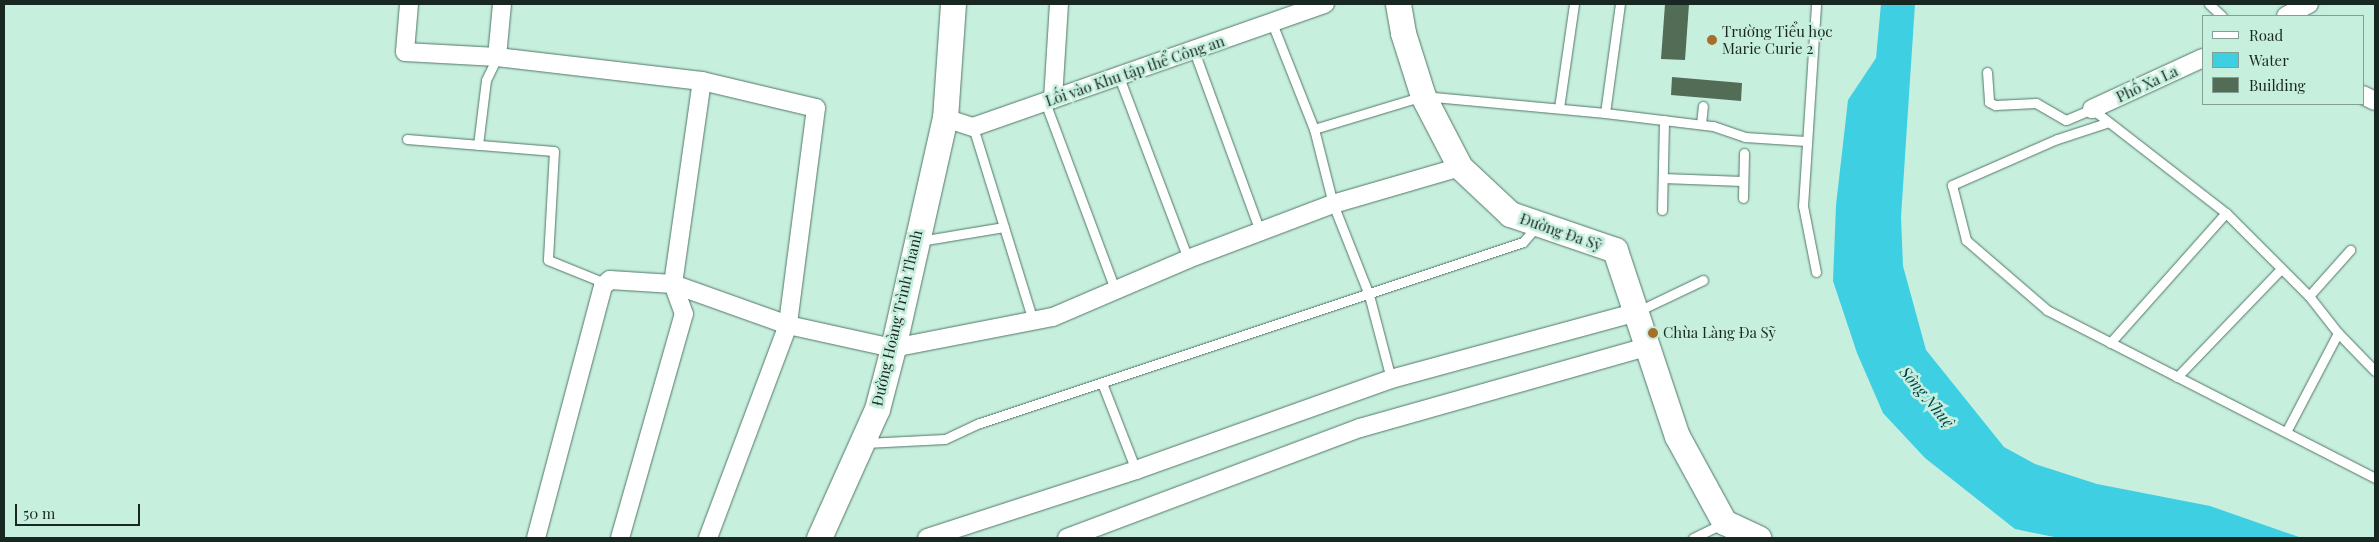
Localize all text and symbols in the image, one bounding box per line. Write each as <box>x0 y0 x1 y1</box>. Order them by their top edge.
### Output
legend <box>2202 15 2364 105</box>
place label: Trường Tiểu học Marie Curie 2 <box>1722 22 1833 57</box>
text: Road <box>2249 25 2283 45</box>
street label: Lối vào Khu tập thể Công an <box>1043 32 1227 110</box>
marker: Trường Tiểu học Marie Curie 2 <box>1706 34 1718 46</box>
text: Water <box>2249 50 2289 70</box>
street label: Phố Xa La <box>2113 62 2181 106</box>
text: Building <box>2249 75 2305 95</box>
street label: Đường Đa Sỹ <box>1517 210 1605 254</box>
street label: Đường Hoàng Trình Thanh <box>868 228 926 408</box>
place label: Chùa Làng Đa Sỹ <box>1663 324 1776 342</box>
marker: Chùa Làng Đa Sỹ <box>1647 327 1659 339</box>
water label: Sông Nhuệ <box>1896 362 1958 432</box>
scale bar <box>18 494 142 526</box>
text: 50 m <box>23 503 55 523</box>

